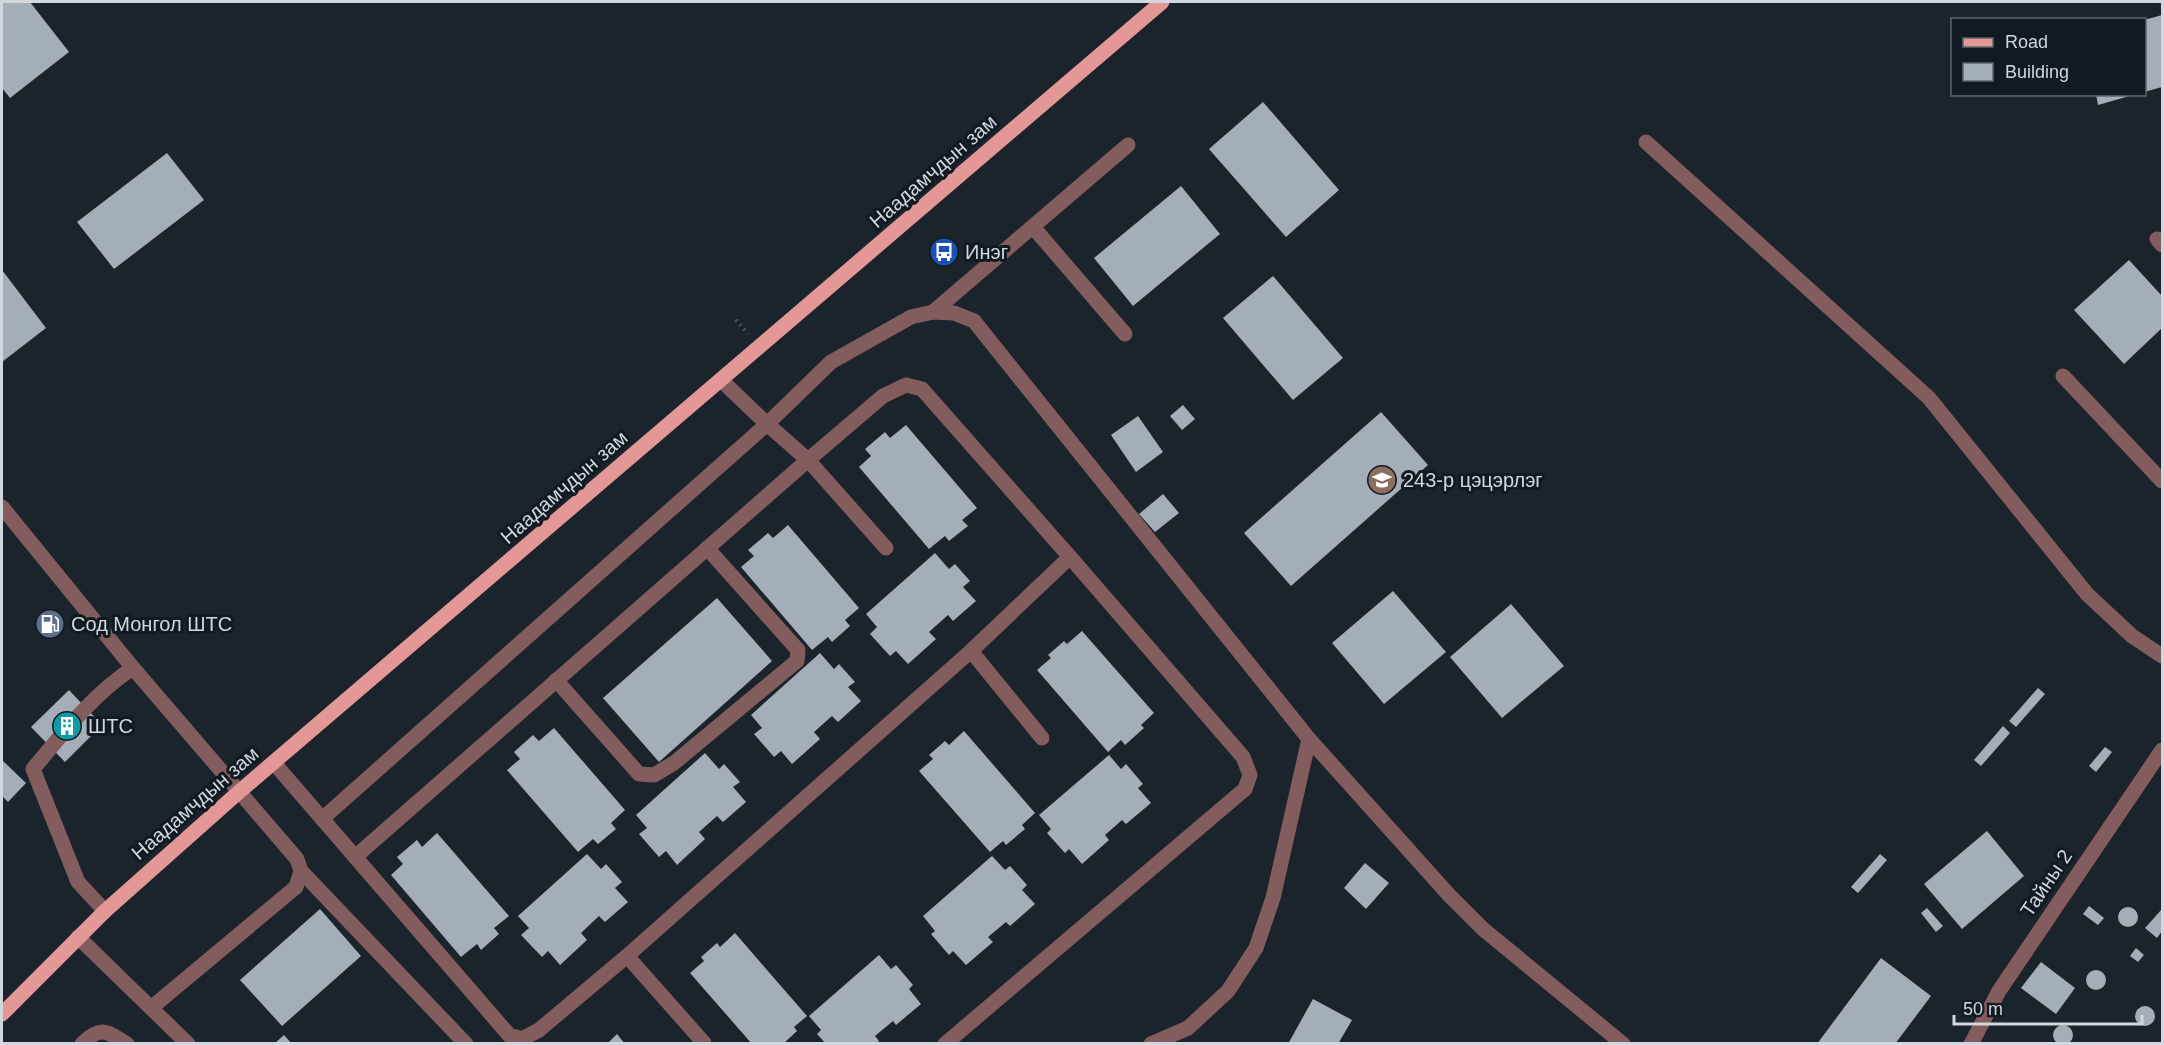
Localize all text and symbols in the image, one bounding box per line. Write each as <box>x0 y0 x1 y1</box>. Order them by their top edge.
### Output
legend <box>1951 18 2146 96</box>
text: Road <box>2005 32 2048 52</box>
text: Building <box>2005 62 2069 82</box>
street label: Наадамчдын зам <box>865 110 1001 232</box>
bus stop icon: Инэг <box>928 236 960 268</box>
place label: Инэг <box>965 241 1008 263</box>
street label: Наадамчдын зам <box>496 426 632 548</box>
school or university icon: 243-р цэцэрлэг <box>1366 464 1398 496</box>
place label: 243-р цэцэрлэг <box>1403 469 1543 491</box>
fuel station icon: Сод Монгол ШТС <box>34 608 66 640</box>
place label: Сод Монгол ШТС <box>71 613 232 635</box>
building icon: ШТС <box>51 710 83 742</box>
place label: ШТС <box>88 715 133 737</box>
street label: Наадамчдын зам <box>127 742 263 864</box>
street label: Тайны 2 <box>2016 845 2076 921</box>
scale bar <box>1954 988 2142 1026</box>
text: 50 m <box>1963 999 2003 1019</box>

